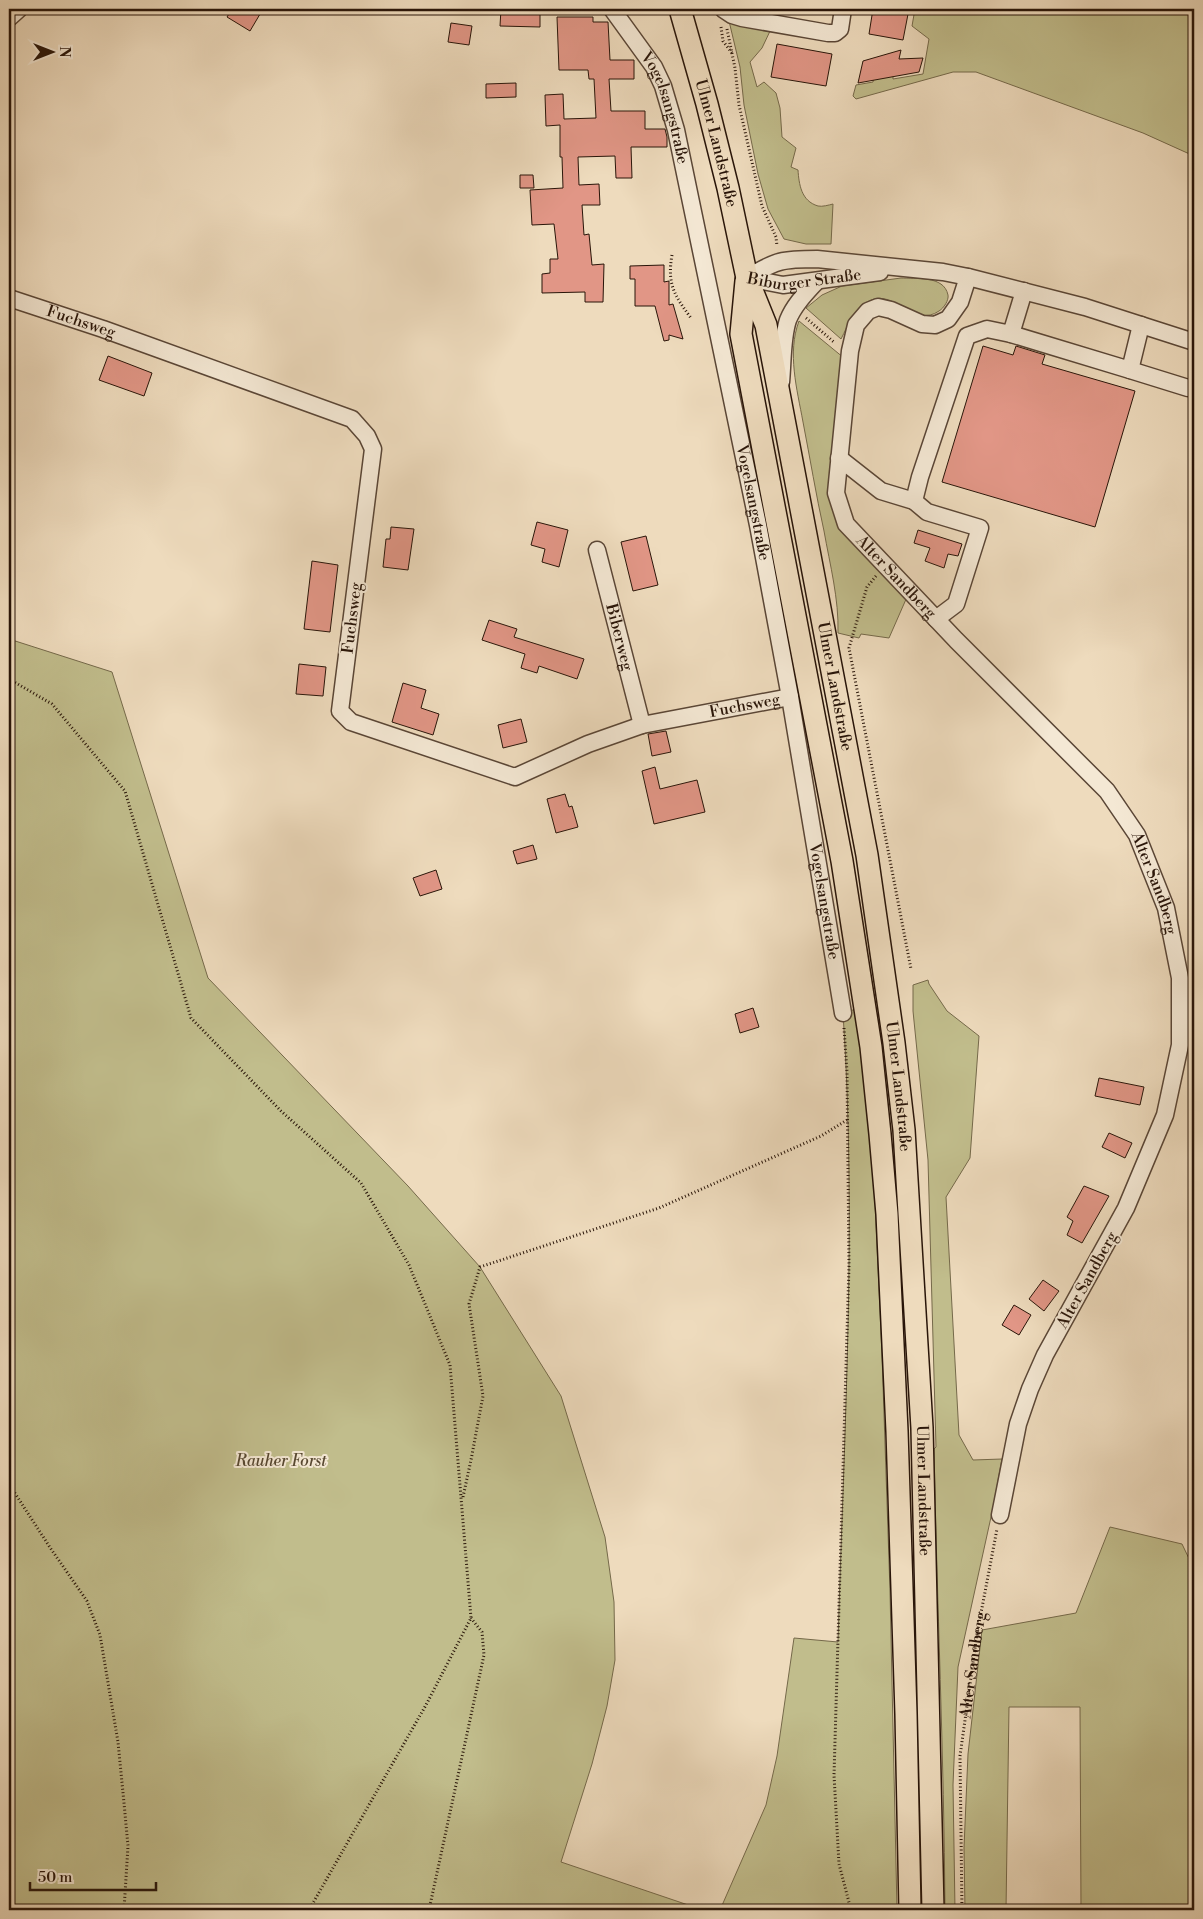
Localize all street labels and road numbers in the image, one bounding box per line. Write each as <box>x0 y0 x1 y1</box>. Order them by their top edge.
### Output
street label: Vogelsangstraße <box>636 47 693 166</box>
street label: Ulmer Landstraße <box>690 77 742 209</box>
street label: Biburger Straße <box>745 265 862 295</box>
street label: Fuchsweg <box>44 301 119 343</box>
street label: Vogelsangstraße <box>731 442 774 562</box>
street label: Alter Sandberg <box>851 530 941 624</box>
street label: Fuchsweg <box>338 581 366 655</box>
street label: Biberweg <box>601 600 638 674</box>
street label: Ulmer Landstraße <box>813 620 857 753</box>
street label: Fuchsweg <box>707 689 782 722</box>
street label: Alter Sandberg <box>1126 828 1181 937</box>
street label: Vogelsangstraße <box>804 841 844 961</box>
street label: Ulmer Landstraße <box>881 1020 915 1152</box>
street label: Alter Sandberg <box>1052 1227 1122 1333</box>
street label: Ulmer Landstraße <box>912 1425 935 1556</box>
street label: Alter Sandberg <box>955 1609 991 1721</box>

